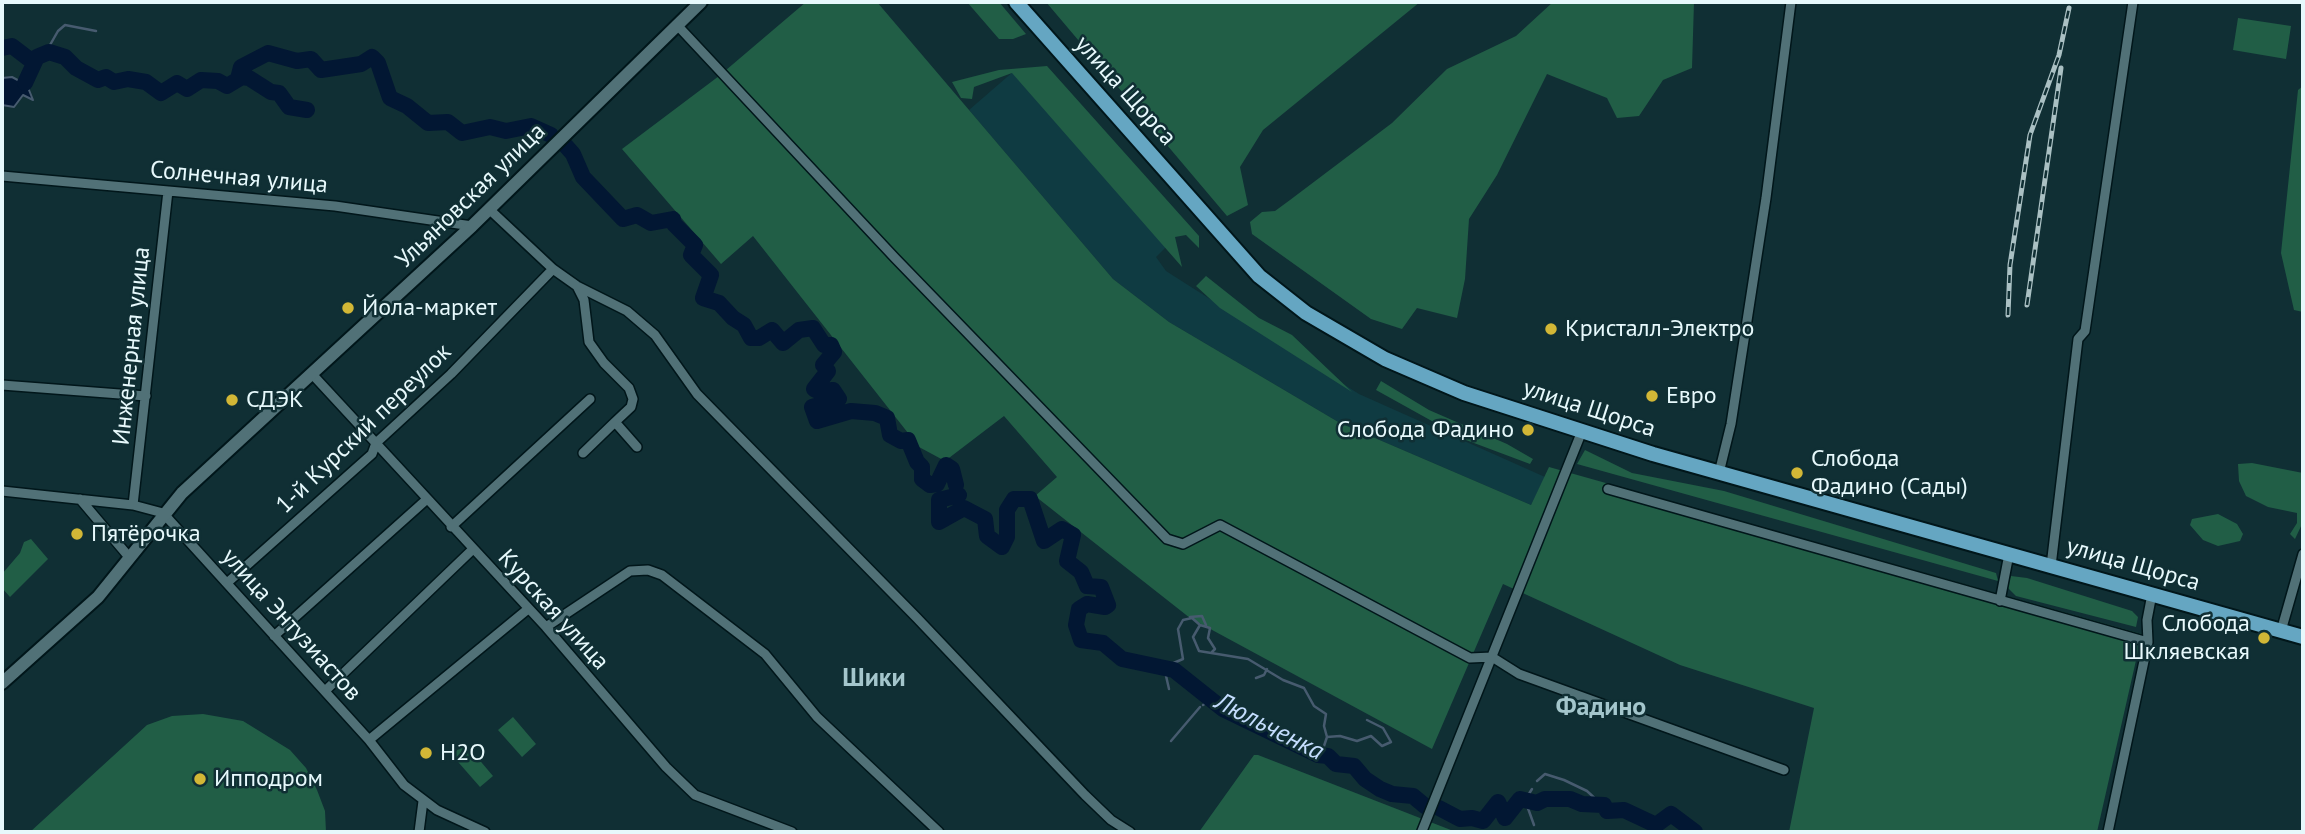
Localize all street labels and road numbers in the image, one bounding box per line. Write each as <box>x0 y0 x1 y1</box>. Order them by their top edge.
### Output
street label: улица Щорса <box>1068 30 1182 152</box>
street label: Ульяновская улица <box>390 117 552 275</box>
street label: Солнечная улица <box>149 156 329 200</box>
street label: Инженерная улица <box>107 246 157 446</box>
street label: 1-й Курский переулок <box>271 338 457 520</box>
street label: улица Щорса <box>1519 374 1659 444</box>
street label: улица Щорса <box>2063 532 2203 598</box>
street label: улица Энтузиастов <box>215 543 367 707</box>
street label: Курская улица <box>491 544 615 676</box>

